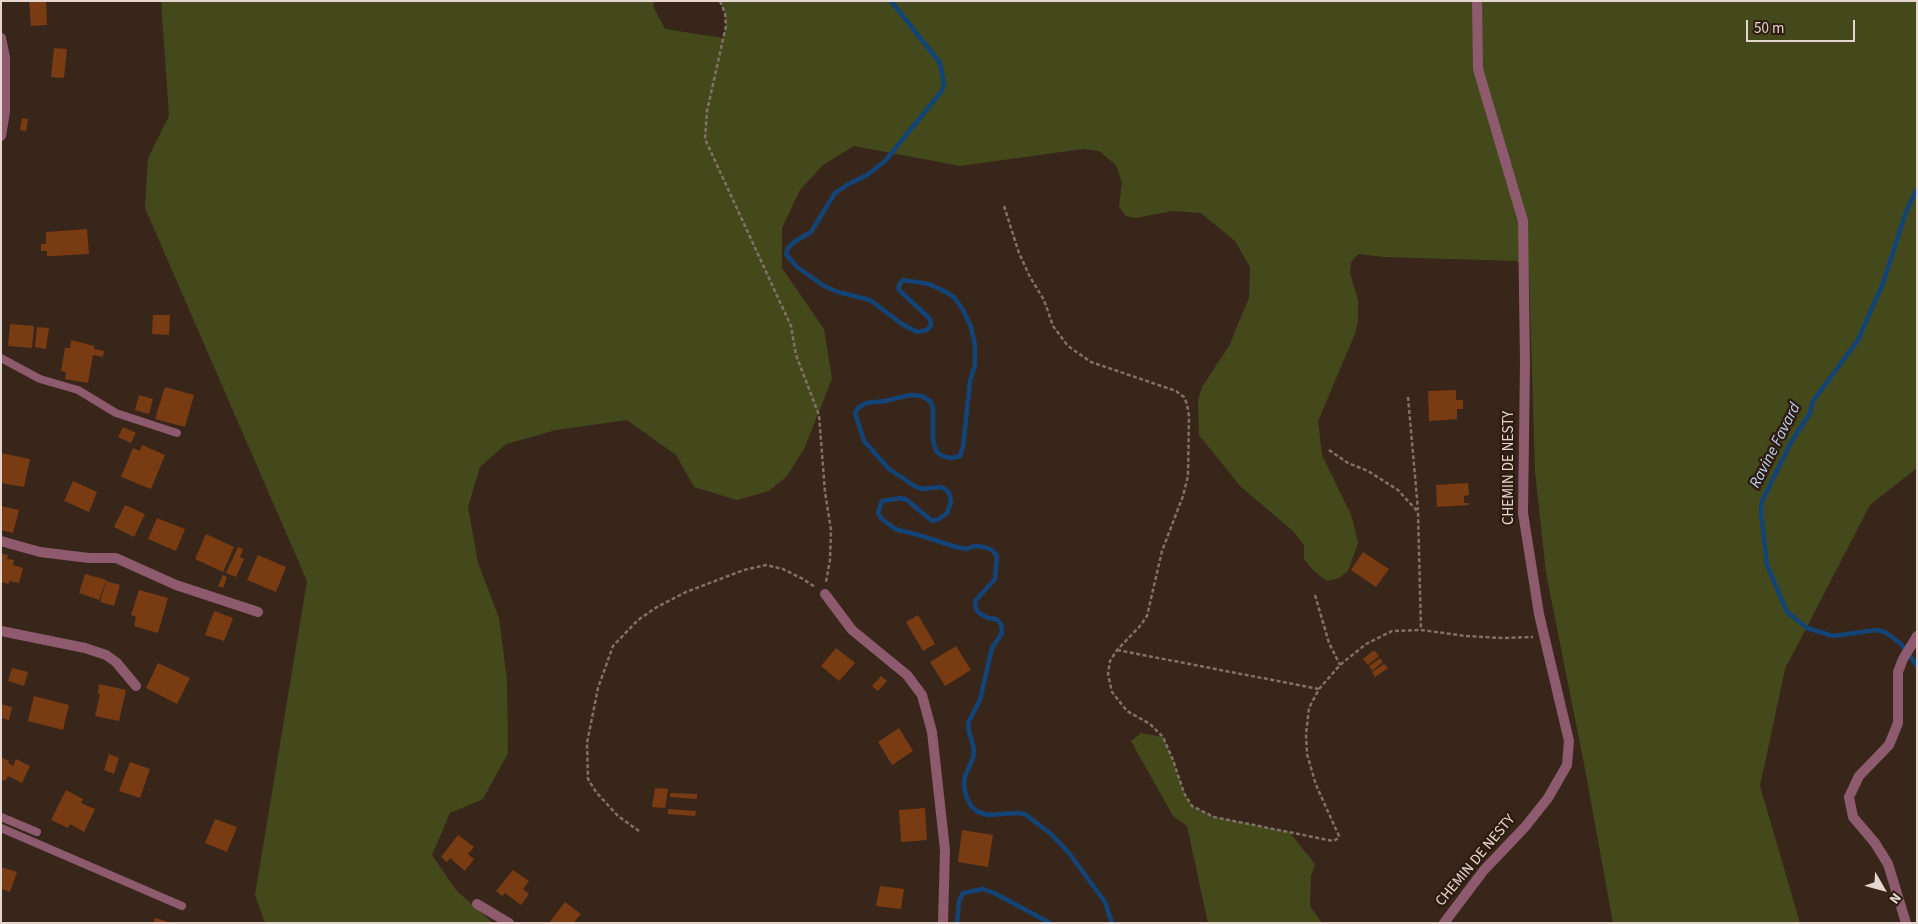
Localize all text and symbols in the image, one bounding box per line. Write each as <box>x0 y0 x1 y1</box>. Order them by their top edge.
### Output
scale bar <box>1748 10 1857 42</box>
text: 50 m <box>1754 18 1784 39</box>
water label: Ravine Favard <box>1746 400 1806 492</box>
street label: CHEMIN DE NESTY <box>1501 411 1519 525</box>
street label: CHEMIN DE NESTY <box>1432 811 1520 911</box>
north arrow <box>1858 864 1908 914</box>
text: N <box>1884 888 1906 908</box>

